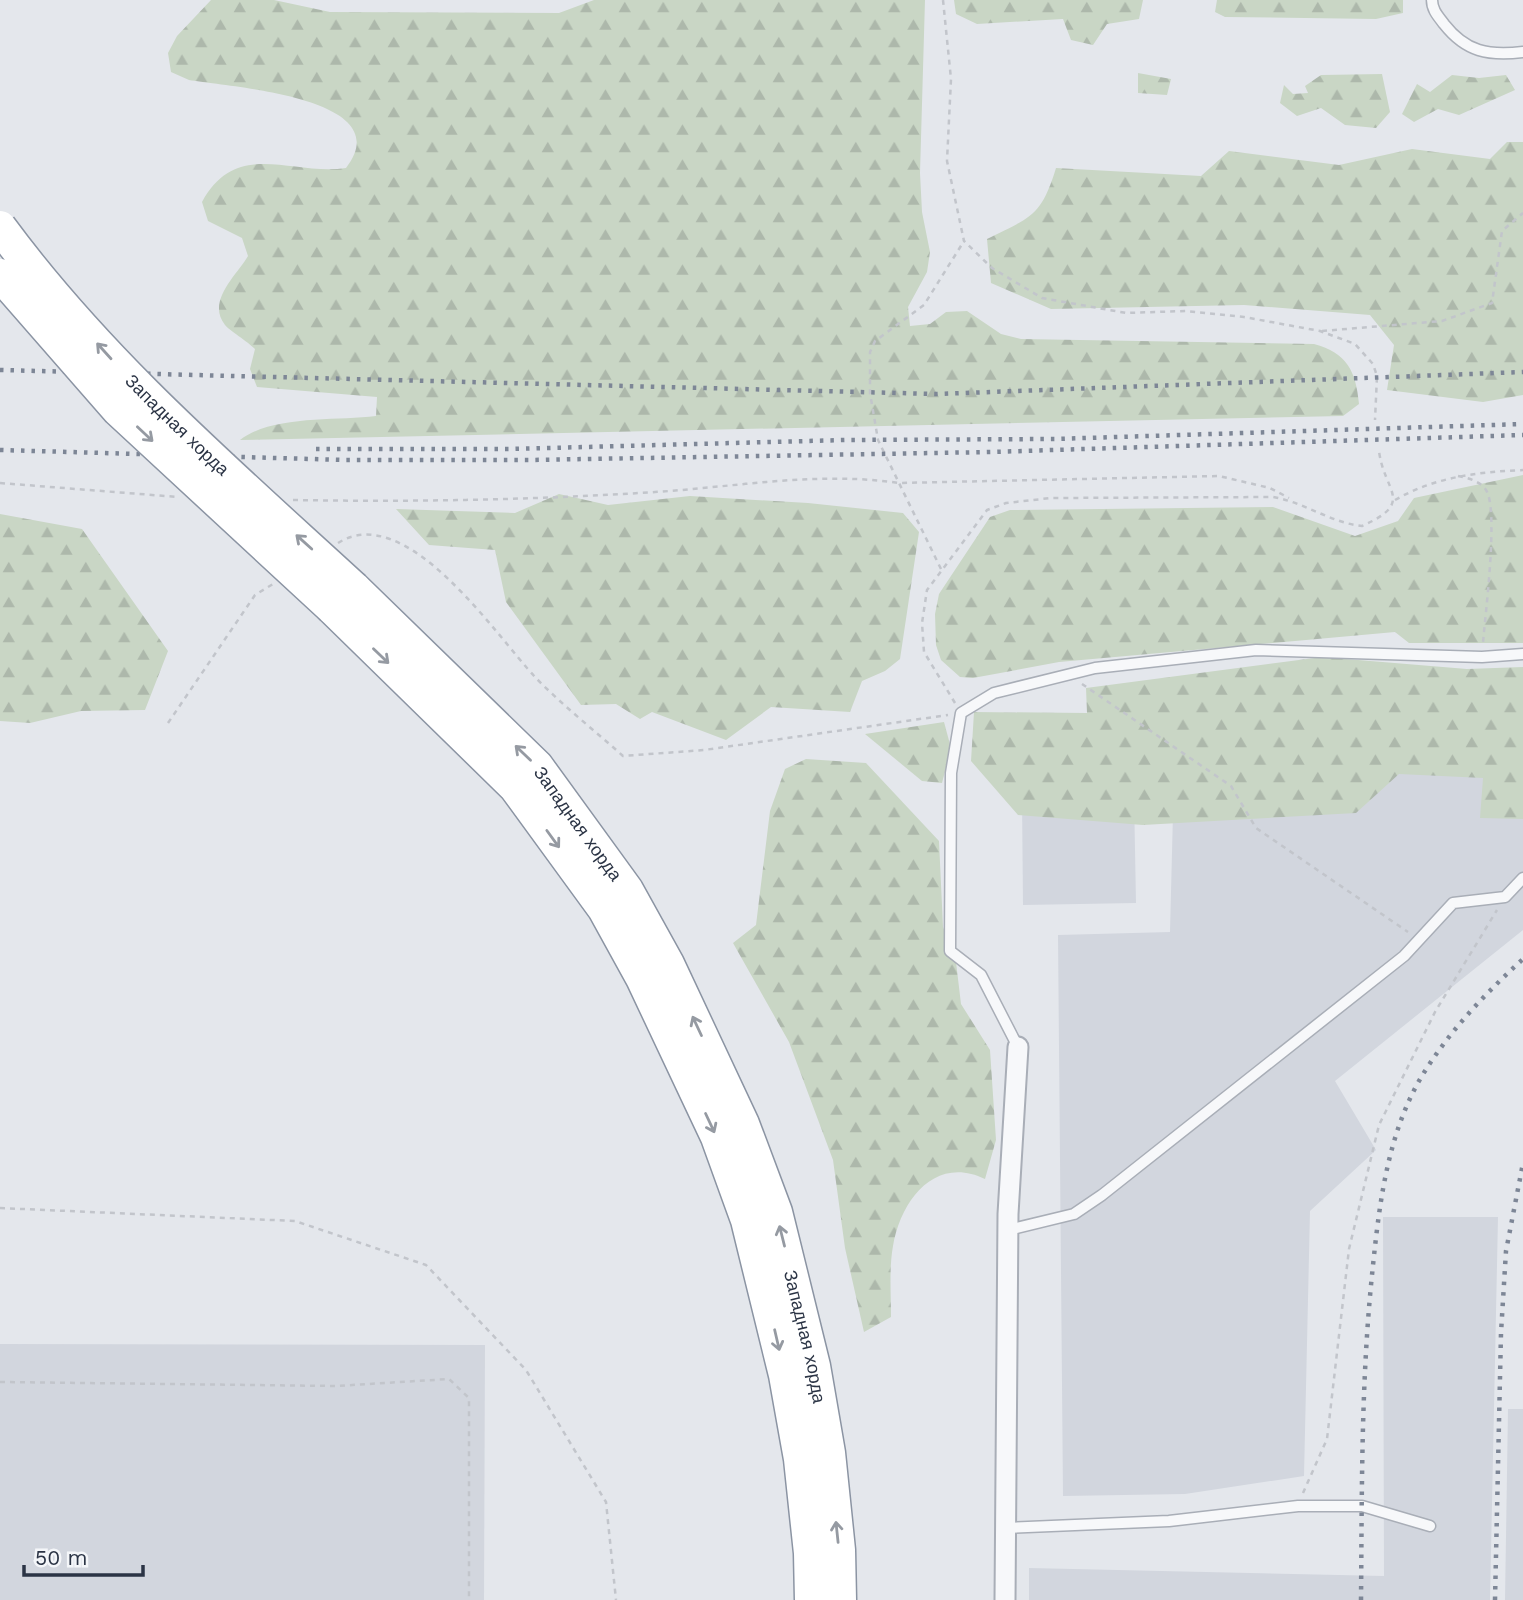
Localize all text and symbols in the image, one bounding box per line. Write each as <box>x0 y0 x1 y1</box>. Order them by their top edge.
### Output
one-way arrow <box>97 342 113 360</box>
street label: Западная хорда <box>122 370 235 480</box>
one-way arrow <box>136 426 153 443</box>
one-way arrow <box>295 534 313 550</box>
one-way arrow <box>372 647 389 664</box>
one-way arrow <box>515 744 532 761</box>
street label: Западная хорда <box>530 762 628 885</box>
one-way arrow <box>546 829 560 848</box>
one-way arrow <box>690 1016 703 1037</box>
one-way arrow <box>704 1112 717 1133</box>
one-way arrow <box>775 1226 788 1248</box>
street label: Западная хорда <box>780 1268 831 1406</box>
one-way arrow <box>771 1328 784 1351</box>
one-way arrow <box>831 1521 844 1544</box>
scale bar <box>24 1534 144 1578</box>
text: 50 m <box>35 1545 87 1570</box>

